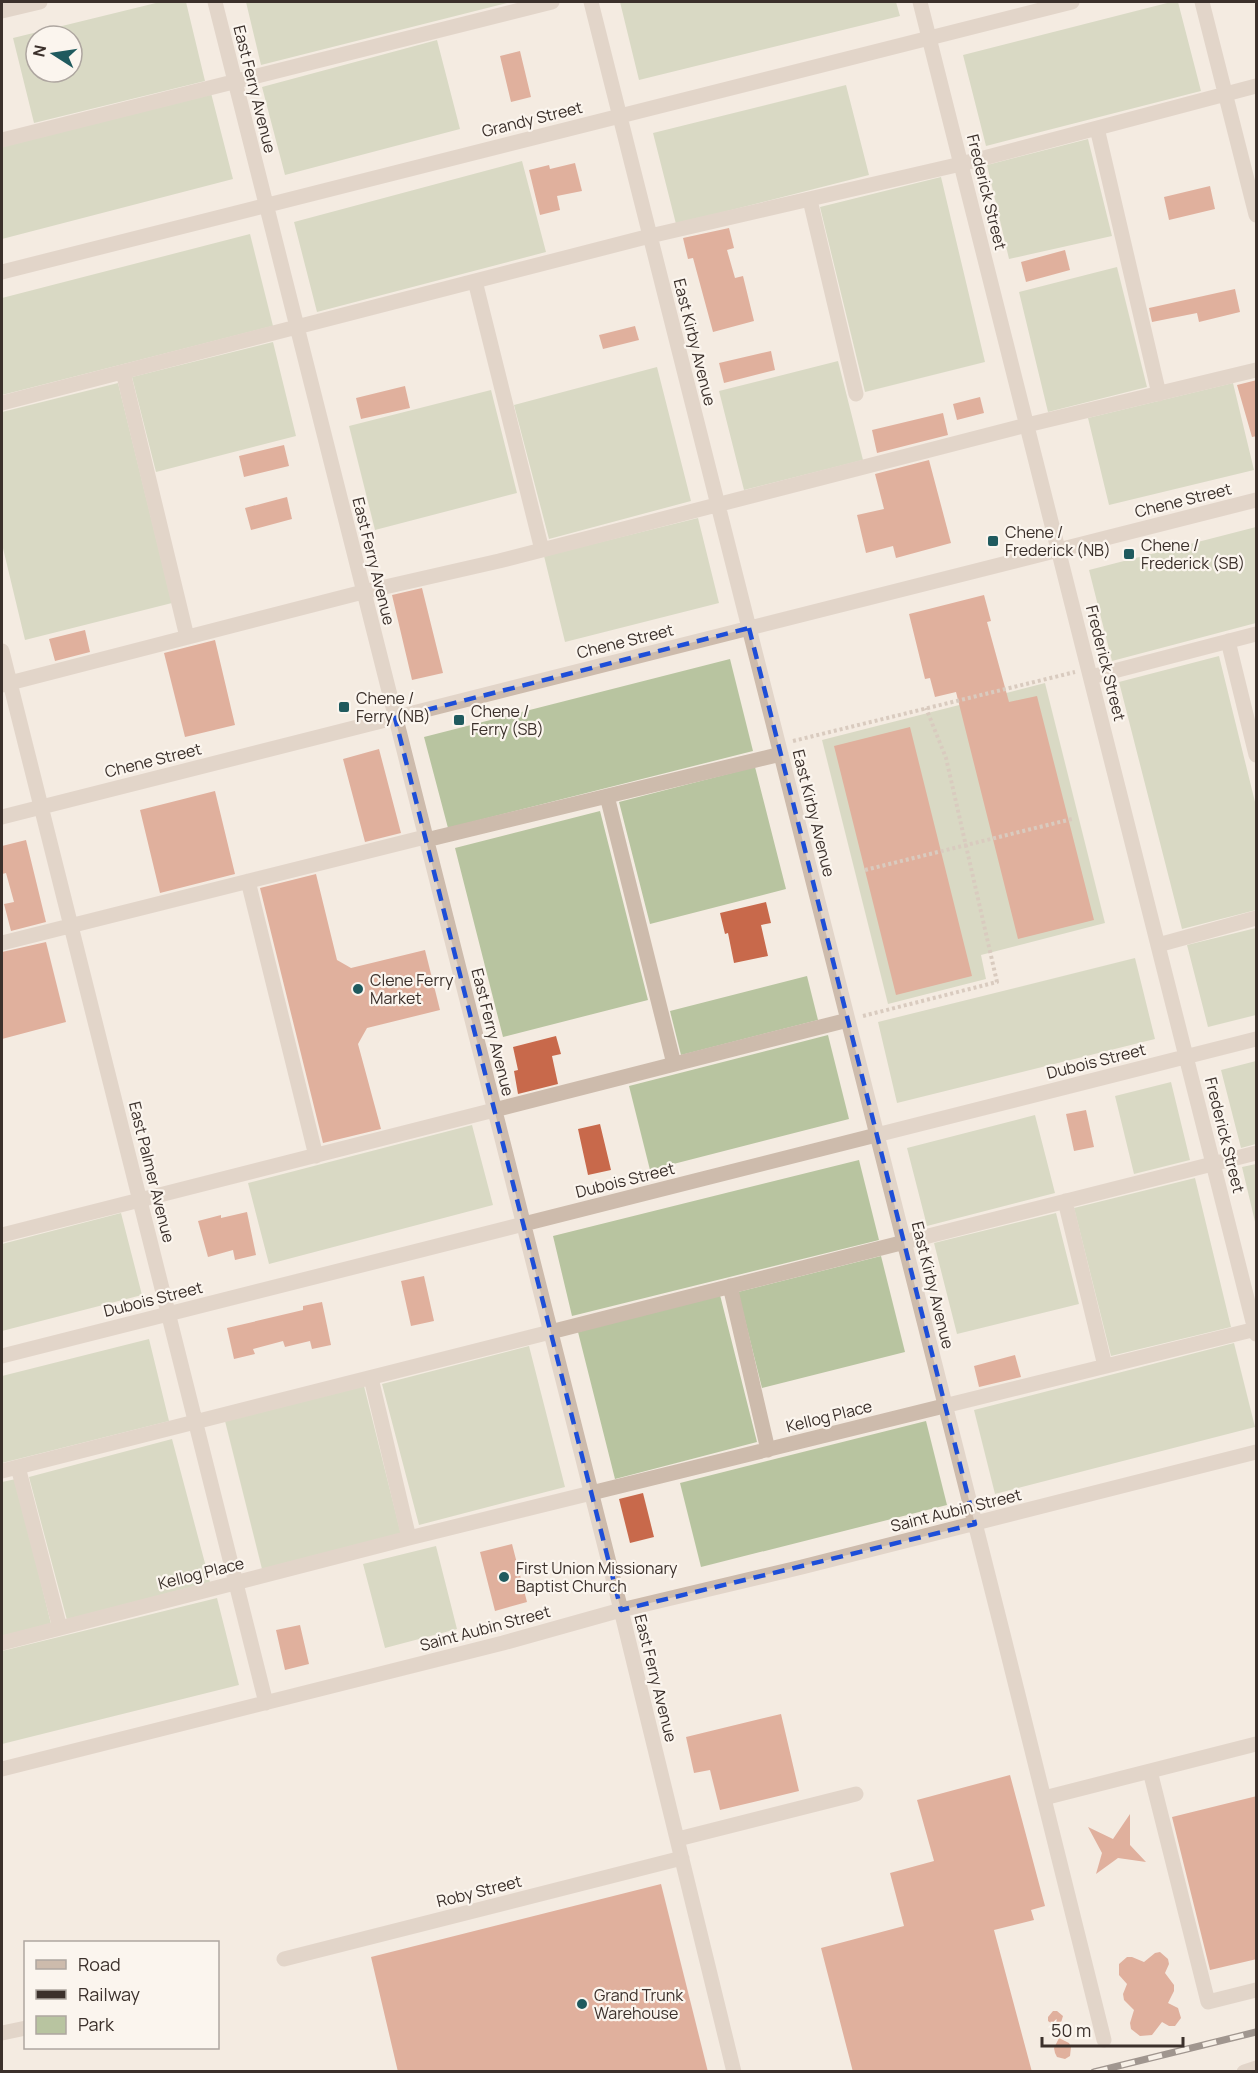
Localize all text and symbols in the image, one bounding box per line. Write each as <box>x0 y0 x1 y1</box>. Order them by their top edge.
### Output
street label: East Ferry Avenue <box>228 23 282 155</box>
north arrow <box>24 24 84 84</box>
text: N <box>27 43 51 59</box>
street label: Grandy Street <box>479 96 585 142</box>
street label: Frederick Street <box>962 132 1012 252</box>
street label: East Kirby Avenue <box>669 276 721 408</box>
street label: Chene Street <box>1132 477 1234 523</box>
street label: East Ferry Avenue <box>347 495 401 627</box>
place label: Chene / Frederick (NB) <box>1005 521 1111 561</box>
marker: Chene / Frederick (NB) <box>986 534 1000 548</box>
place label: Chene / Frederick (SB) <box>1141 534 1245 574</box>
marker: Chene / Frederick (SB) <box>1122 547 1136 561</box>
street label: Frederick Street <box>1081 603 1131 723</box>
street label: Chene Street <box>574 618 676 664</box>
place label: Chene / Ferry (NB) <box>356 687 431 727</box>
marker: Chene / Ferry (NB) <box>337 700 351 714</box>
place label: Chene / Ferry (SB) <box>471 700 544 740</box>
marker: Chene / Ferry (SB) <box>452 713 466 727</box>
street label: Chene Street <box>102 737 204 783</box>
street label: East Kirby Avenue <box>788 747 840 879</box>
street label: East Ferry Avenue <box>466 966 520 1098</box>
place label: Clene Ferry Market <box>370 969 454 1009</box>
marker: Clene Ferry Market <box>351 982 365 996</box>
street label: Dubois Street <box>1044 1038 1148 1084</box>
street label: Frederick Street <box>1200 1075 1250 1195</box>
street label: East Palmer Avenue <box>124 1099 180 1245</box>
street label: Dubois Street <box>573 1157 677 1203</box>
street label: East Kirby Avenue <box>907 1219 959 1351</box>
street label: Dubois Street <box>101 1276 205 1322</box>
street label: Kellog Place <box>784 1395 874 1437</box>
street label: Saint Aubin Street <box>888 1483 1024 1537</box>
street label: Kellog Place <box>156 1552 246 1594</box>
place label: First Union Missionary Baptist Church <box>516 1557 678 1597</box>
marker: First Union Missionary Baptist Church <box>497 1570 511 1584</box>
street label: Saint Aubin Street <box>417 1600 553 1656</box>
street label: East Ferry Avenue <box>629 1612 683 1744</box>
street label: Roby Street <box>434 1870 524 1912</box>
legend <box>24 1941 219 2049</box>
text: Road <box>78 1952 121 1976</box>
text: Railway <box>78 1982 140 2006</box>
place label: Grand Trunk Warehouse <box>594 1984 684 2024</box>
marker: Grand Trunk Warehouse <box>575 1997 589 2011</box>
scale bar <box>1042 2010 1183 2048</box>
text: Park <box>78 2012 115 2036</box>
text: 50 m <box>1051 2018 1091 2042</box>

